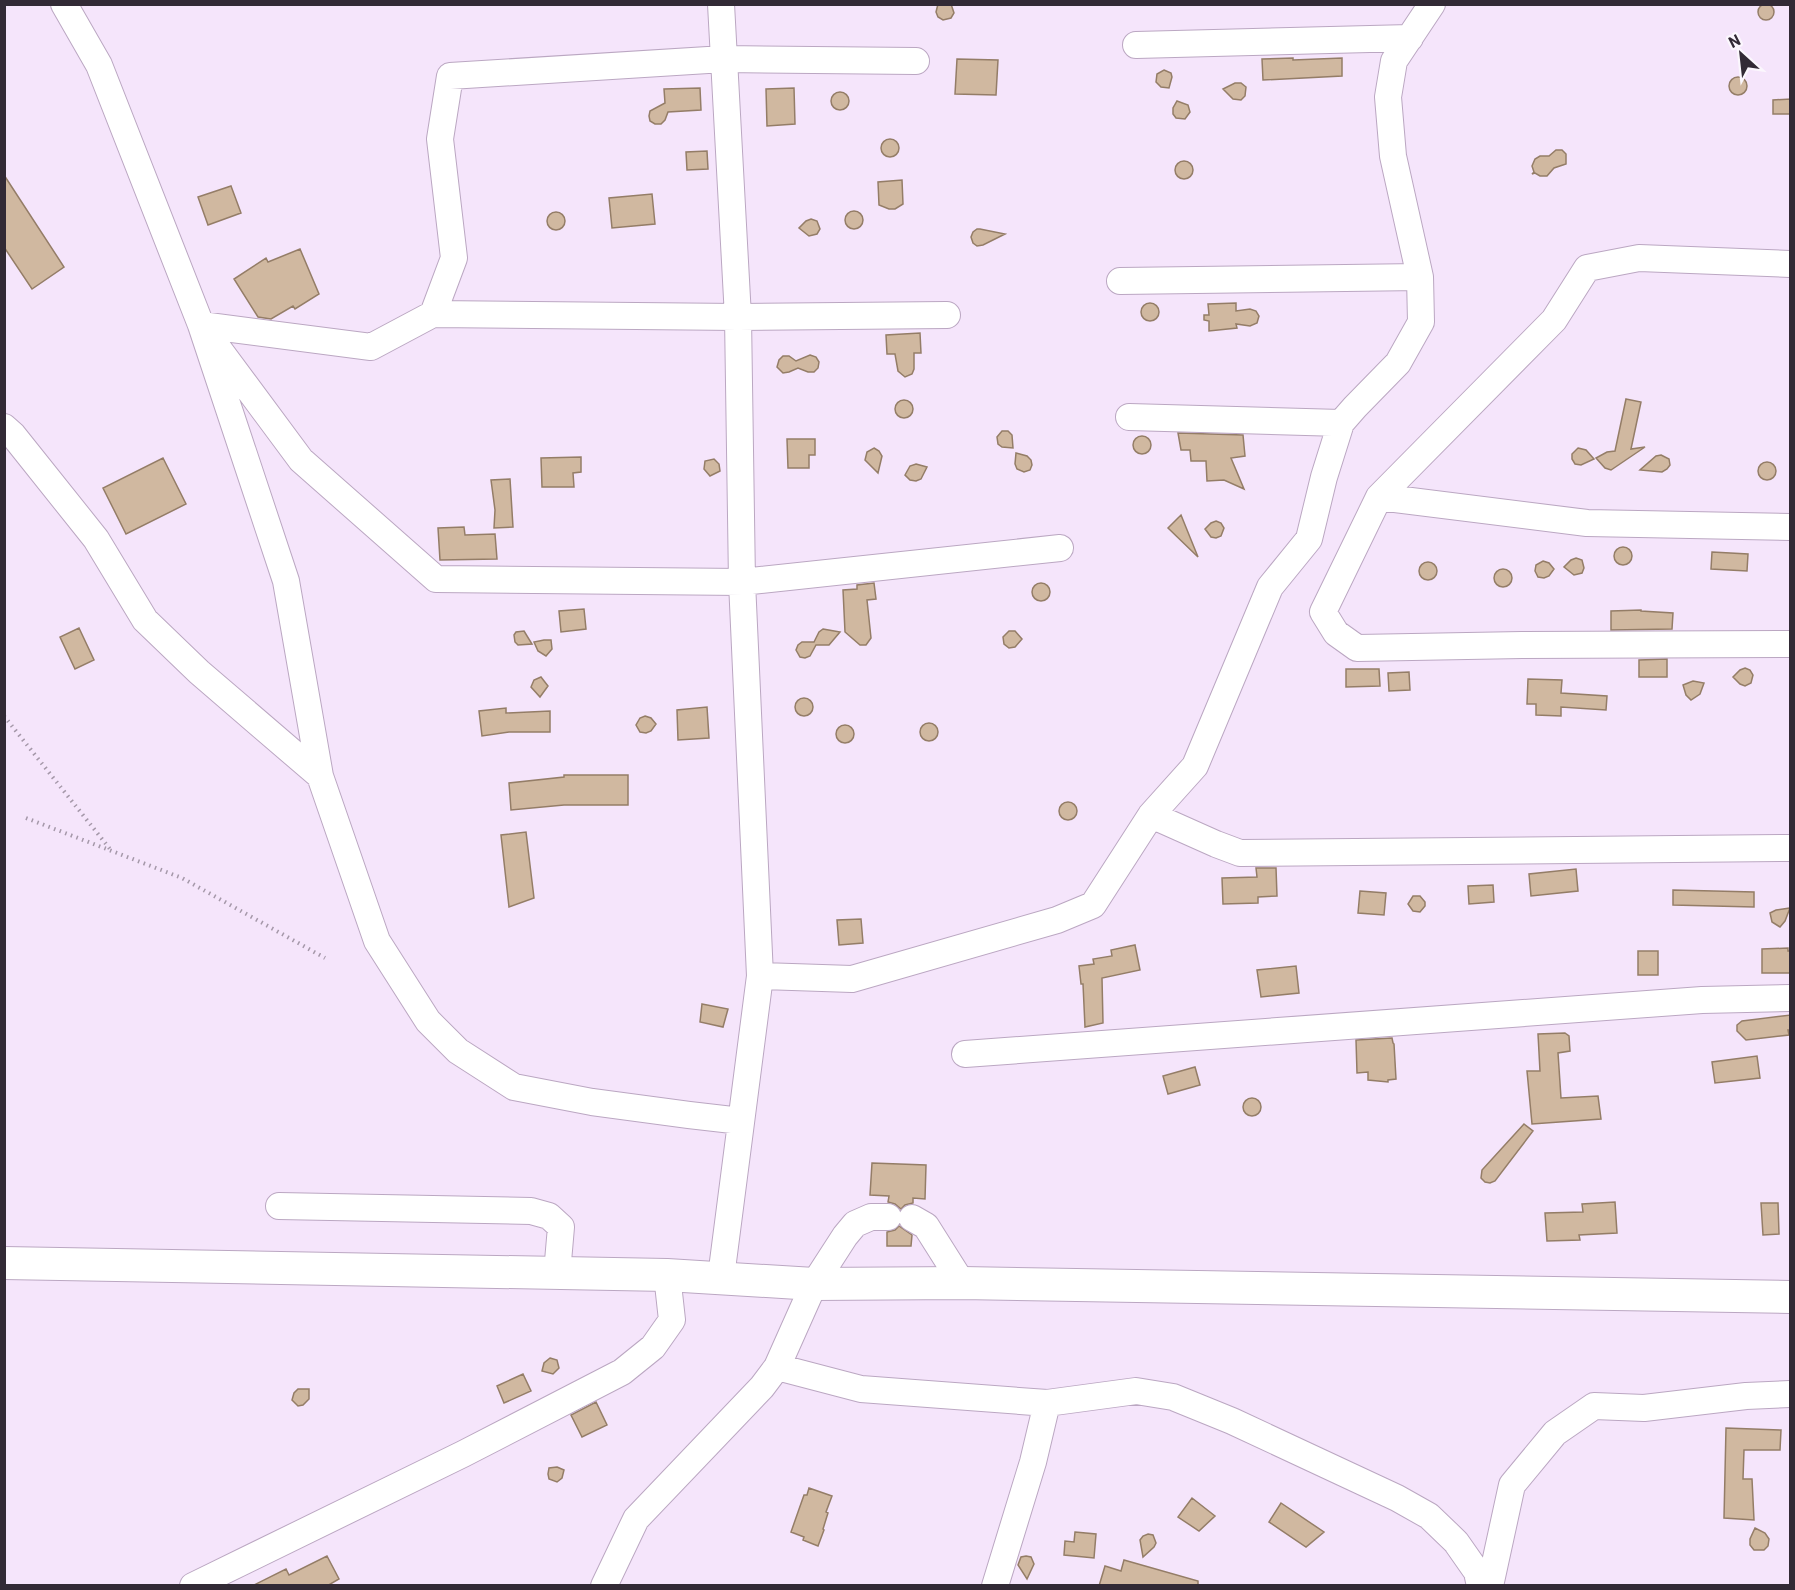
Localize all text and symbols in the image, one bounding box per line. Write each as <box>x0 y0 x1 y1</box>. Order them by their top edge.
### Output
north arrow <box>1711 24 1771 84</box>
text: N <box>1725 29 1743 51</box>

